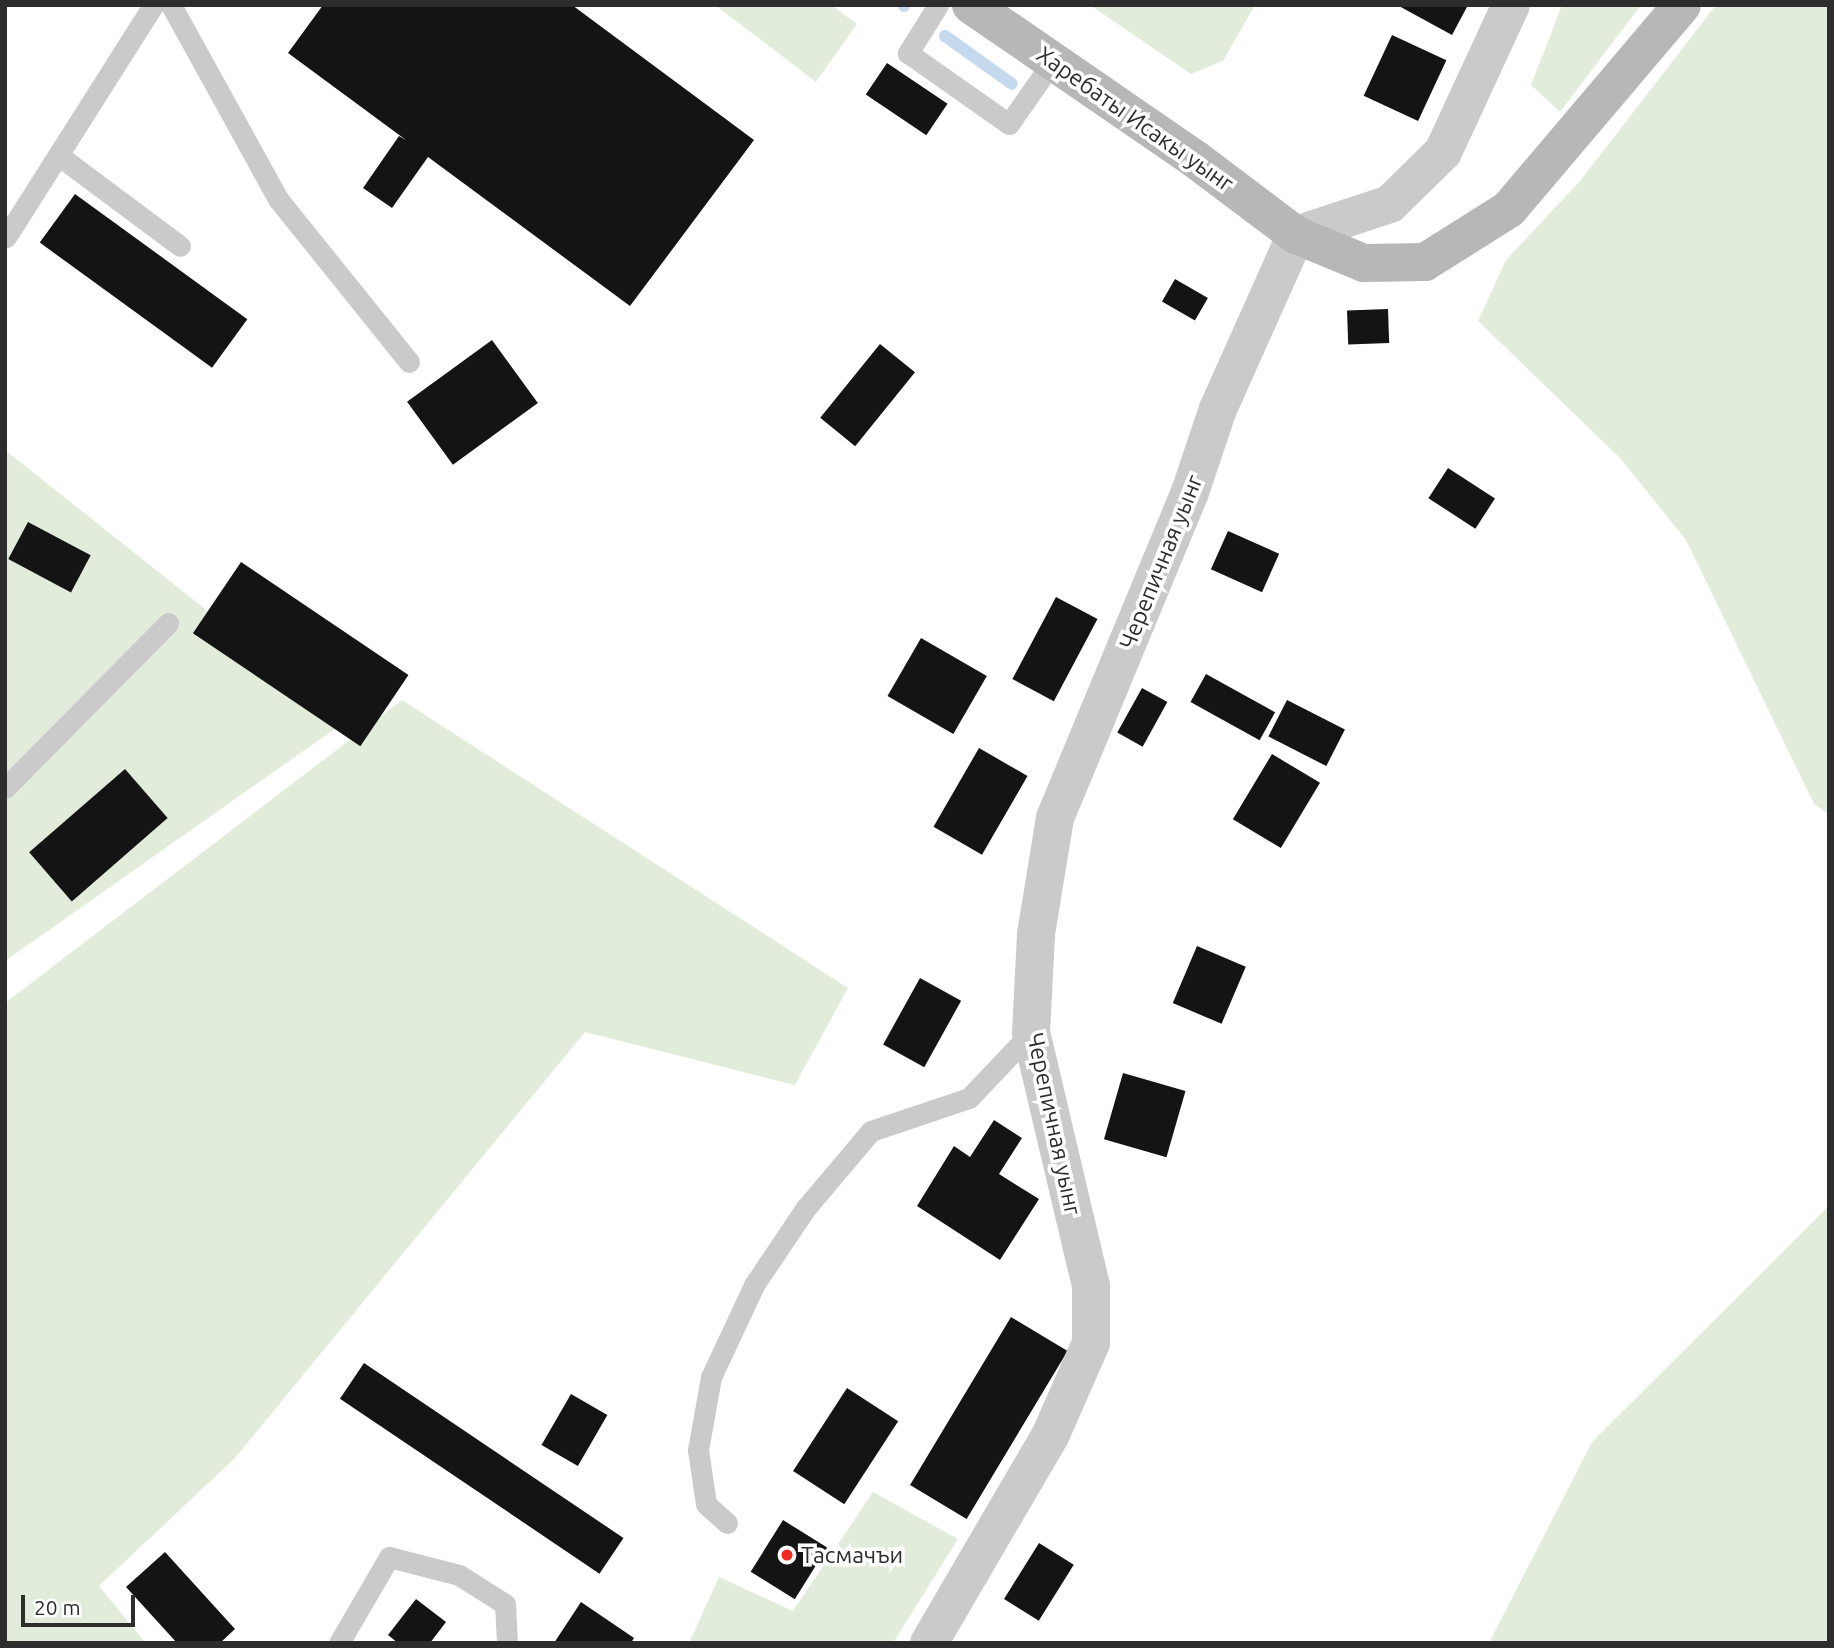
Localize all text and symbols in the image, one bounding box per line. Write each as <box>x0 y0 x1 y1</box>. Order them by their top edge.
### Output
street label: Харебаты Исакы уынг <box>1031 41 1239 197</box>
street label: Черепичная уынг <box>1113 471 1209 653</box>
street label: Черепичная уынг <box>1021 1030 1087 1218</box>
place label: Тасмачъи <box>801 1541 903 1569</box>
marker: Тасмачъи <box>779 1547 795 1563</box>
scale bar <box>24 1582 138 1626</box>
text: 20 m <box>34 1595 81 1619</box>

